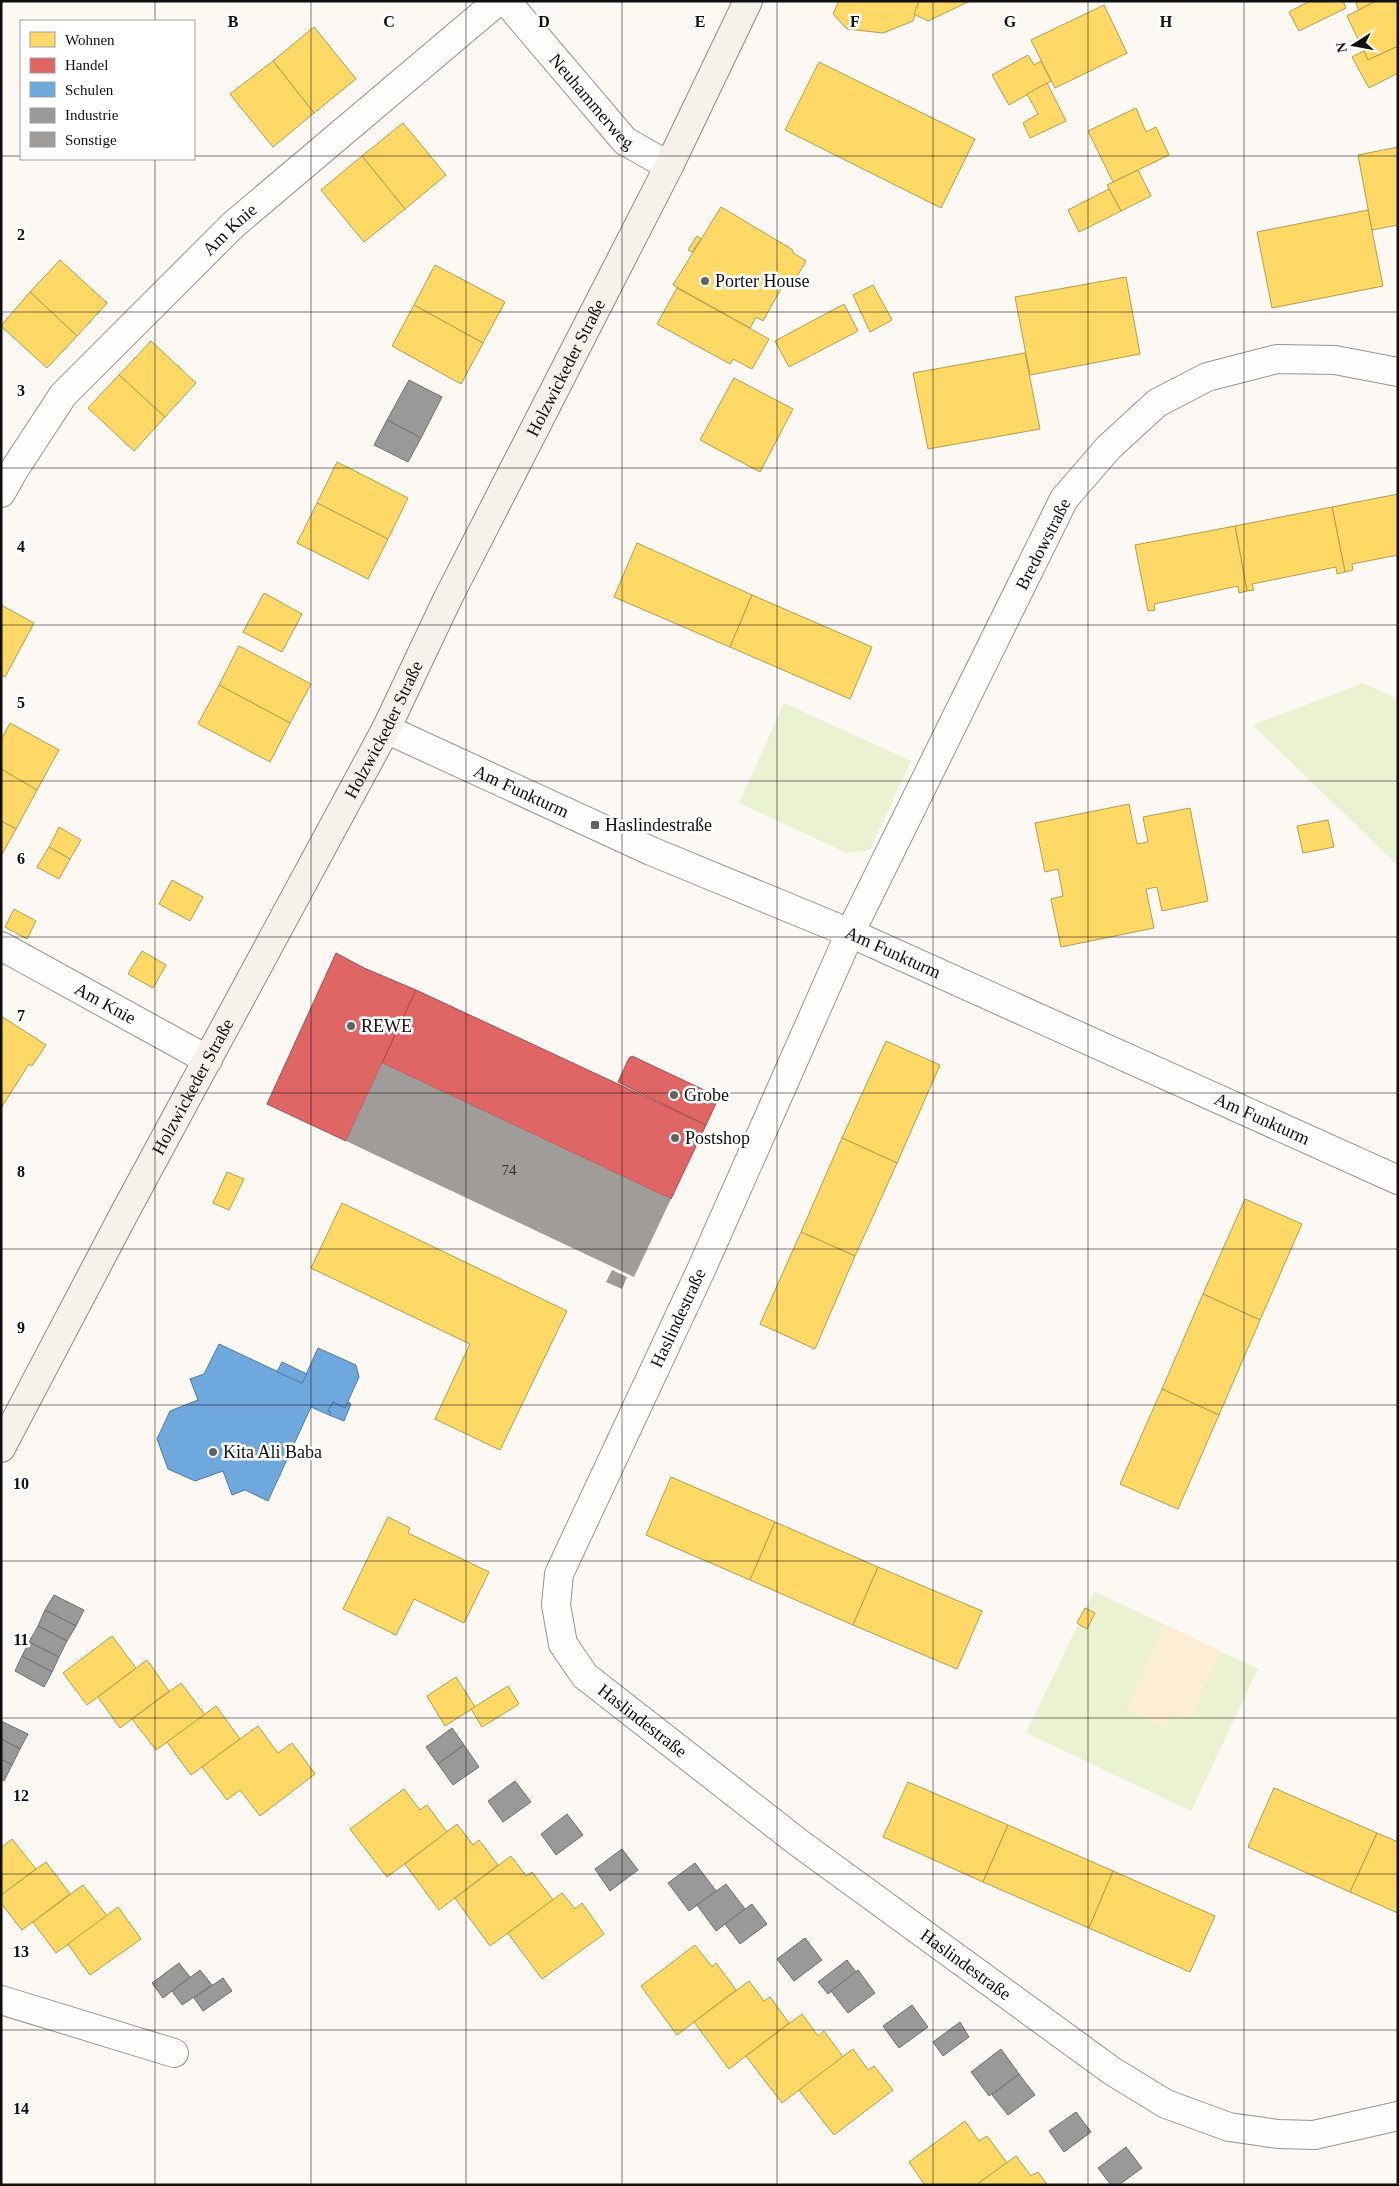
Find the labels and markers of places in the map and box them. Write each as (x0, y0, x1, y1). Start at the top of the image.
place label: Porter House (715, 271, 809, 291)
marker: Porter House (699, 275, 711, 287)
place label: Haslindestraße (605, 815, 712, 835)
marker: Haslindestraße (589, 819, 601, 831)
place label: REWE (361, 1016, 412, 1036)
marker: REWE (345, 1020, 357, 1032)
place label: Grobe (684, 1085, 729, 1105)
marker: Grobe (668, 1089, 680, 1101)
place label: Postshop (685, 1128, 750, 1148)
marker: Postshop (669, 1132, 681, 1144)
place label: Kita Ali Baba (223, 1442, 322, 1462)
marker: Kita Ali Baba (207, 1446, 219, 1458)

